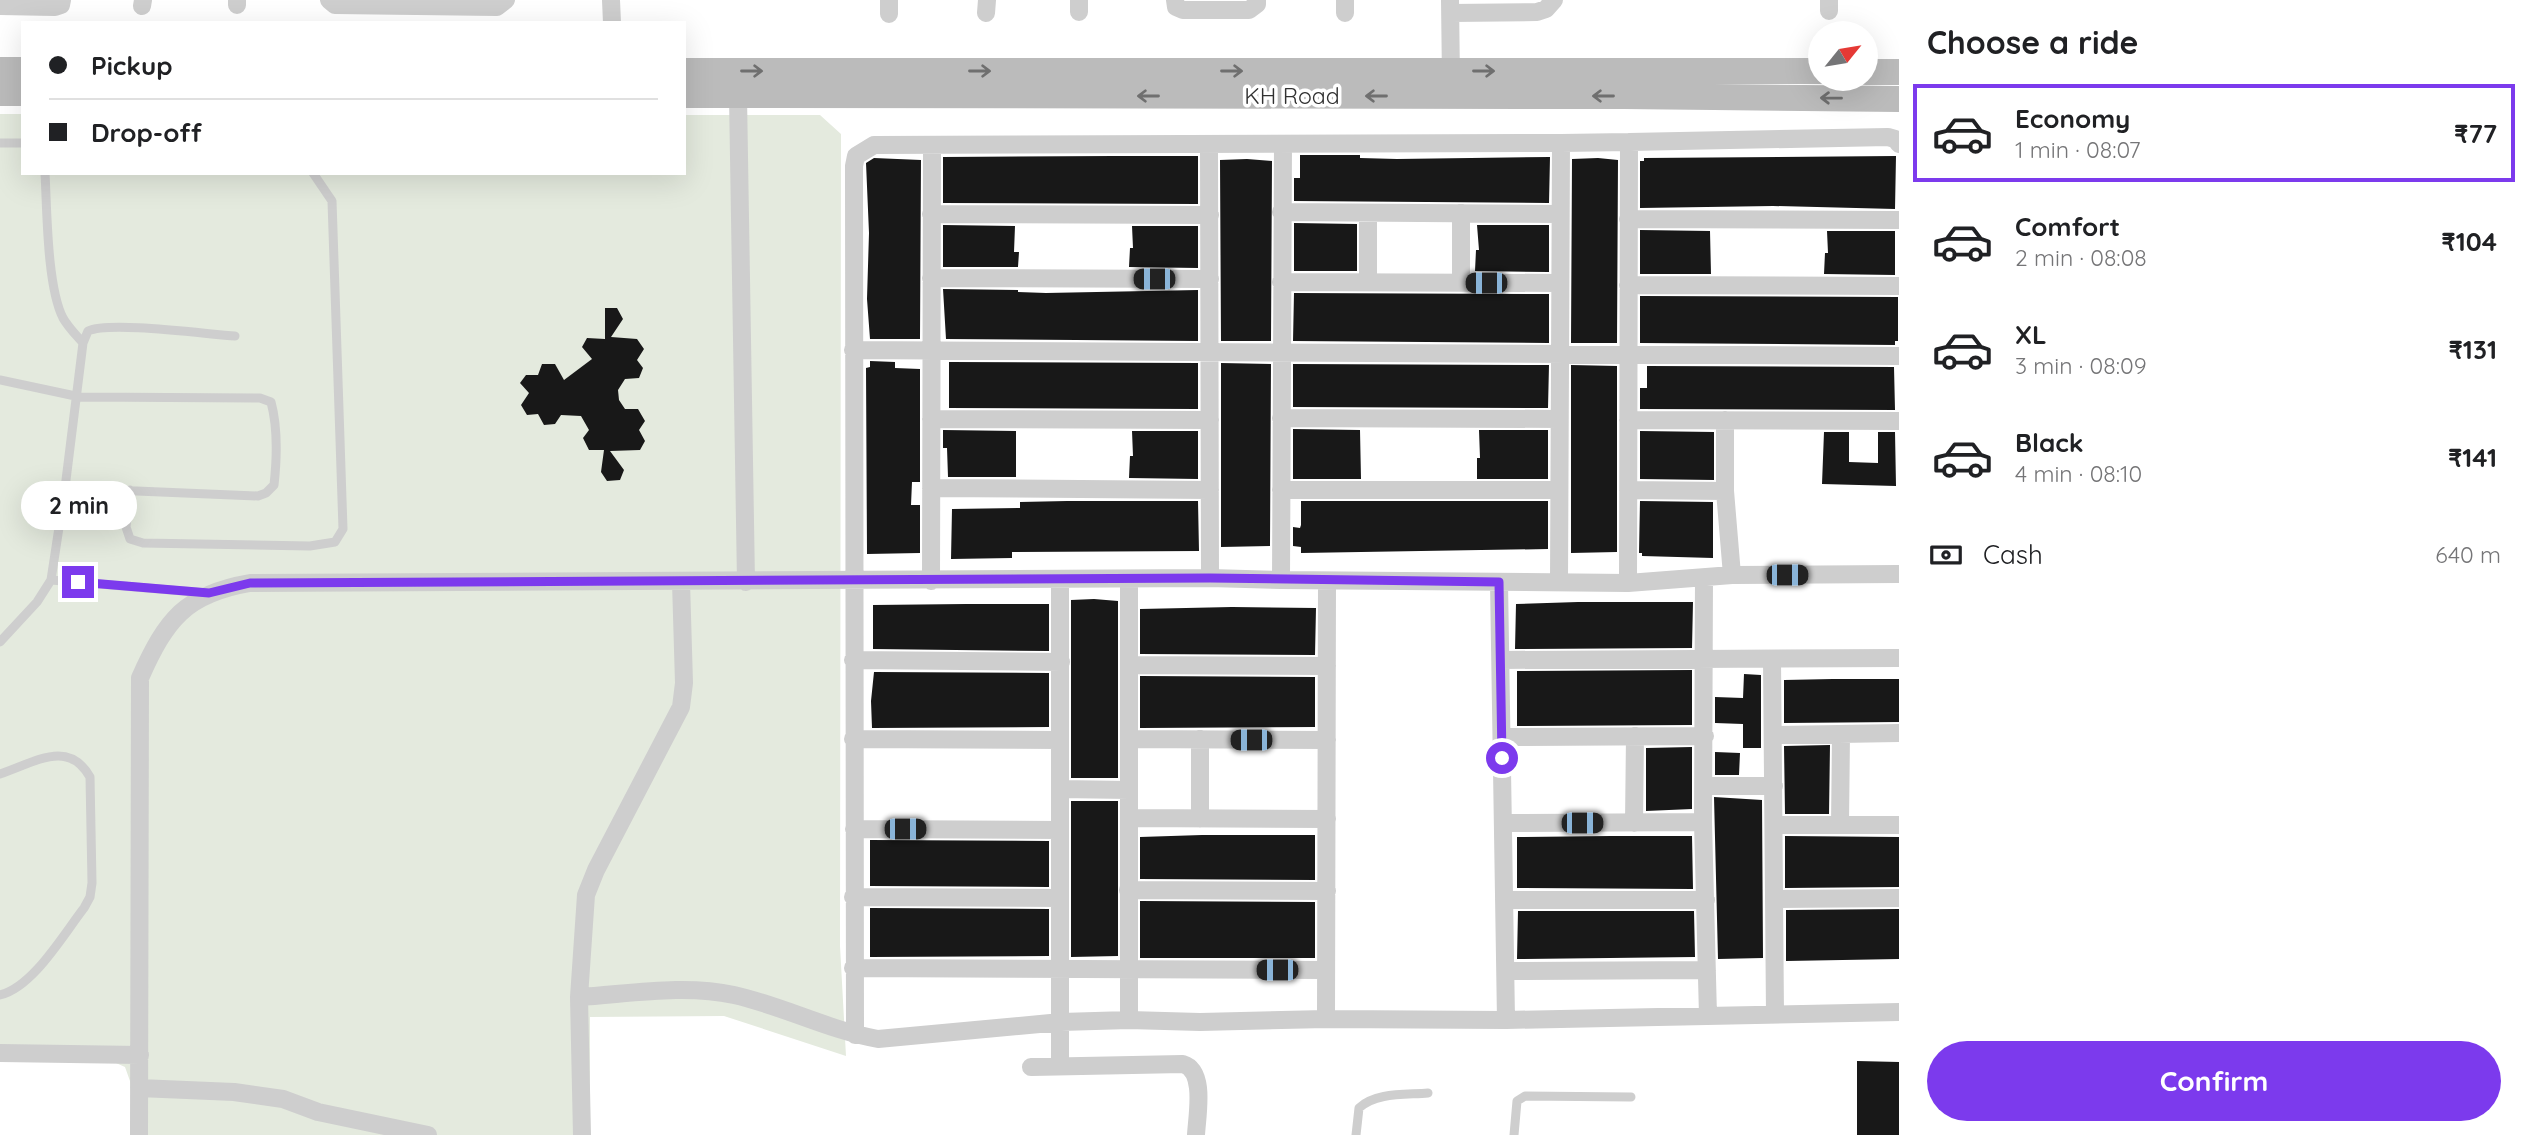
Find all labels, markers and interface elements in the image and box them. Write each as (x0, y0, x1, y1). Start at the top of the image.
north arrow (1808, 21, 1878, 91)
map controls (1808, 21, 1878, 91)
text: Choose a ride (1927, 22, 2139, 62)
text: Pickup (91, 49, 173, 82)
one-way arrow (741, 64, 764, 78)
one-way arrow (968, 64, 991, 78)
one-way arrow (1220, 64, 1243, 78)
one-way arrow (1472, 64, 1495, 78)
street label: KH Road (1244, 81, 1340, 110)
one-way arrow (1137, 89, 1160, 103)
one-way arrow (1365, 89, 1388, 103)
one-way arrow (1592, 89, 1615, 103)
one-way arrow (1820, 92, 1843, 105)
icon: car (1931, 102, 1994, 165)
text: Economy (2015, 102, 2130, 135)
text: Drop-off (91, 116, 202, 149)
text: ₹77 (2454, 117, 2497, 150)
text: 1 min · 08:07 (2015, 135, 2141, 164)
icon: car (1931, 210, 1994, 273)
text: Comfort (2015, 210, 2120, 243)
text: ₹104 (2441, 225, 2497, 258)
text: 2 min · 08:08 (2015, 243, 2147, 272)
car (1134, 269, 1176, 290)
car (1466, 273, 1508, 294)
icon: car (1931, 318, 1994, 381)
text: XL (2015, 318, 2047, 351)
text: ₹131 (2448, 333, 2497, 366)
text: 3 min · 08:09 (2015, 351, 2147, 380)
icon: car (1931, 426, 1994, 489)
text: Black (2015, 426, 2084, 459)
text: ₹141 (2448, 441, 2497, 474)
text: 4 min · 08:10 (2015, 459, 2142, 488)
callout: 2 min (20, 480, 136, 530)
text: 2 min (49, 491, 109, 520)
icon: cash (1927, 536, 1965, 574)
text: Cash (1983, 538, 2043, 571)
text: 640 m (2435, 540, 2501, 569)
car (1767, 565, 1809, 586)
route end (62, 566, 94, 598)
car (1231, 730, 1273, 751)
route start (1486, 742, 1518, 774)
car (1562, 813, 1604, 834)
car (885, 819, 927, 840)
car (1257, 960, 1299, 981)
button: Confirm (1927, 1041, 2501, 1121)

